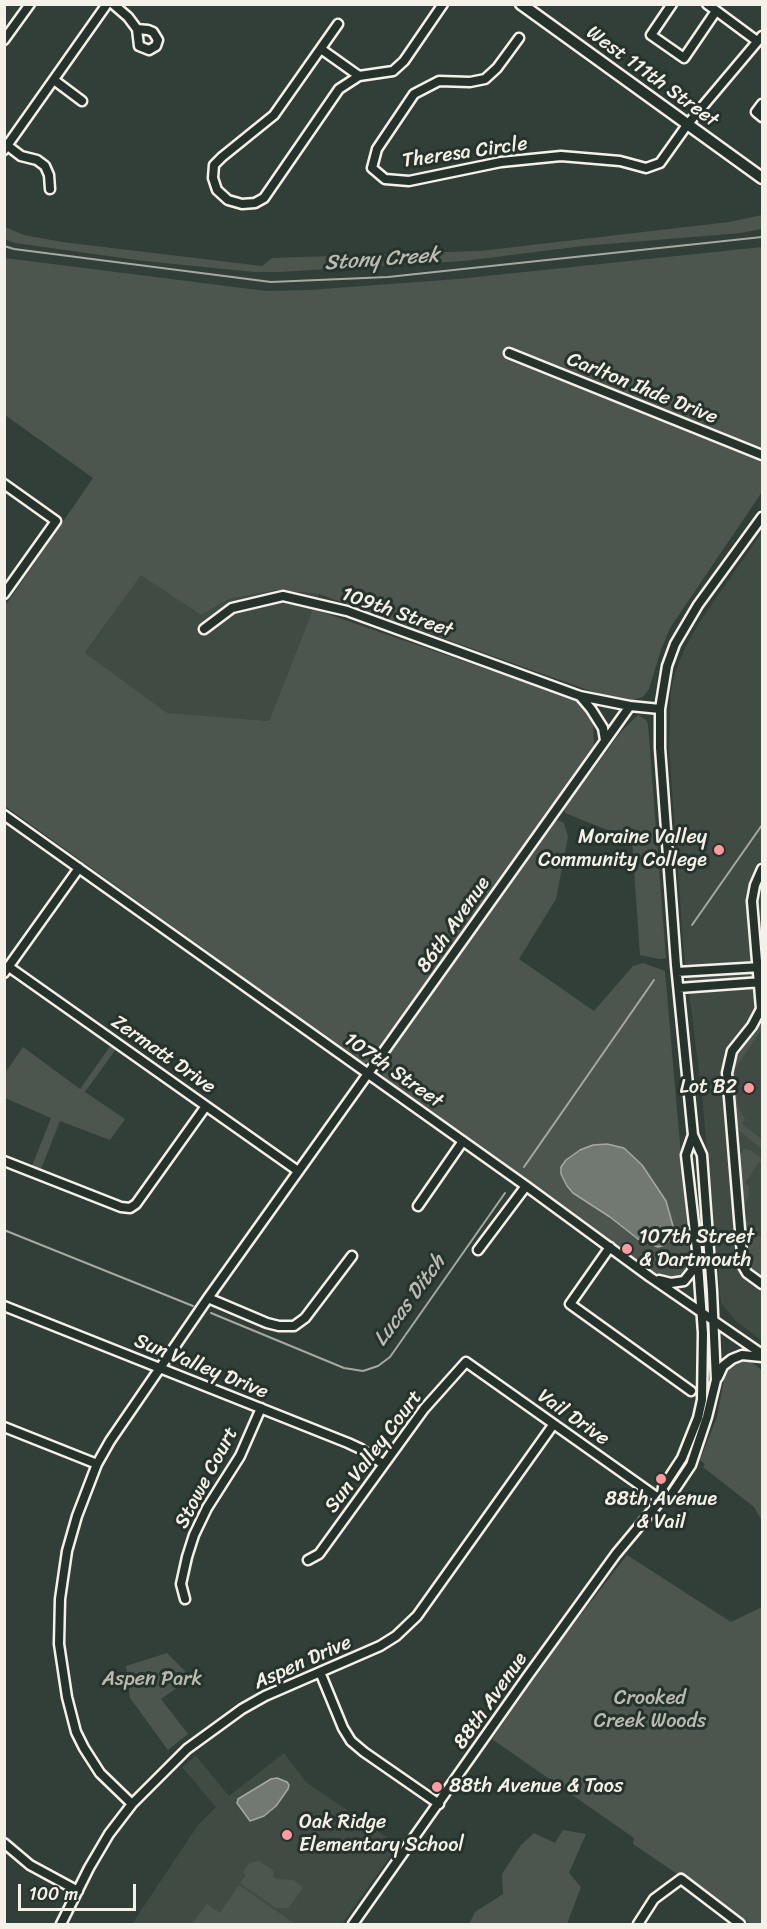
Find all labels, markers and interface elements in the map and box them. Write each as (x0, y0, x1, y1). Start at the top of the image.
street label: West 111th Street (581, 21, 723, 133)
street label: Theresa Circle (401, 132, 529, 174)
water label: Stony Creek (324, 243, 440, 277)
street label: Carlton Ihde Drive (563, 348, 721, 430)
street label: 109th Street (338, 583, 456, 643)
place label: Moraine Valley Community College (538, 826, 707, 873)
marker: Moraine Valley Community College (712, 843, 726, 857)
street label: 86th Avenue (412, 872, 496, 978)
street label: Zermatt Drive (106, 1010, 220, 1100)
street label: 107th Street (339, 1028, 447, 1114)
place label: Lot B2 (680, 1076, 737, 1100)
marker: Lot B2 (742, 1081, 756, 1095)
place label: 107th Street & Dartmouth (639, 1226, 754, 1273)
marker: 107th Street & Dartmouth (620, 1242, 634, 1256)
water label: Lucas Ditch (369, 1251, 451, 1351)
street label: Sun Valley Drive (131, 1329, 271, 1405)
street label: Vail Drive (532, 1385, 614, 1451)
street label: Sun Valley Court (320, 1386, 428, 1518)
street label: Stowe Court (170, 1423, 244, 1533)
marker: 88th Avenue & Vail (654, 1472, 668, 1486)
place label: 88th Avenue & Vail (605, 1488, 717, 1535)
street label: Aspen Drive (250, 1631, 356, 1695)
street label: 88th Avenue (449, 1648, 533, 1754)
park label: Aspen Park (102, 1668, 202, 1692)
park label: Crooked Creek Woods (594, 1687, 706, 1734)
place label: 88th Avenue & Taos (449, 1775, 623, 1799)
marker: 88th Avenue & Taos (430, 1780, 444, 1794)
place label: Oak Ridge Elementary School (299, 1811, 464, 1858)
marker: Oak Ridge Elementary School (280, 1828, 294, 1842)
scale bar (21, 1872, 140, 1910)
text: 100 m (29, 1878, 78, 1910)

